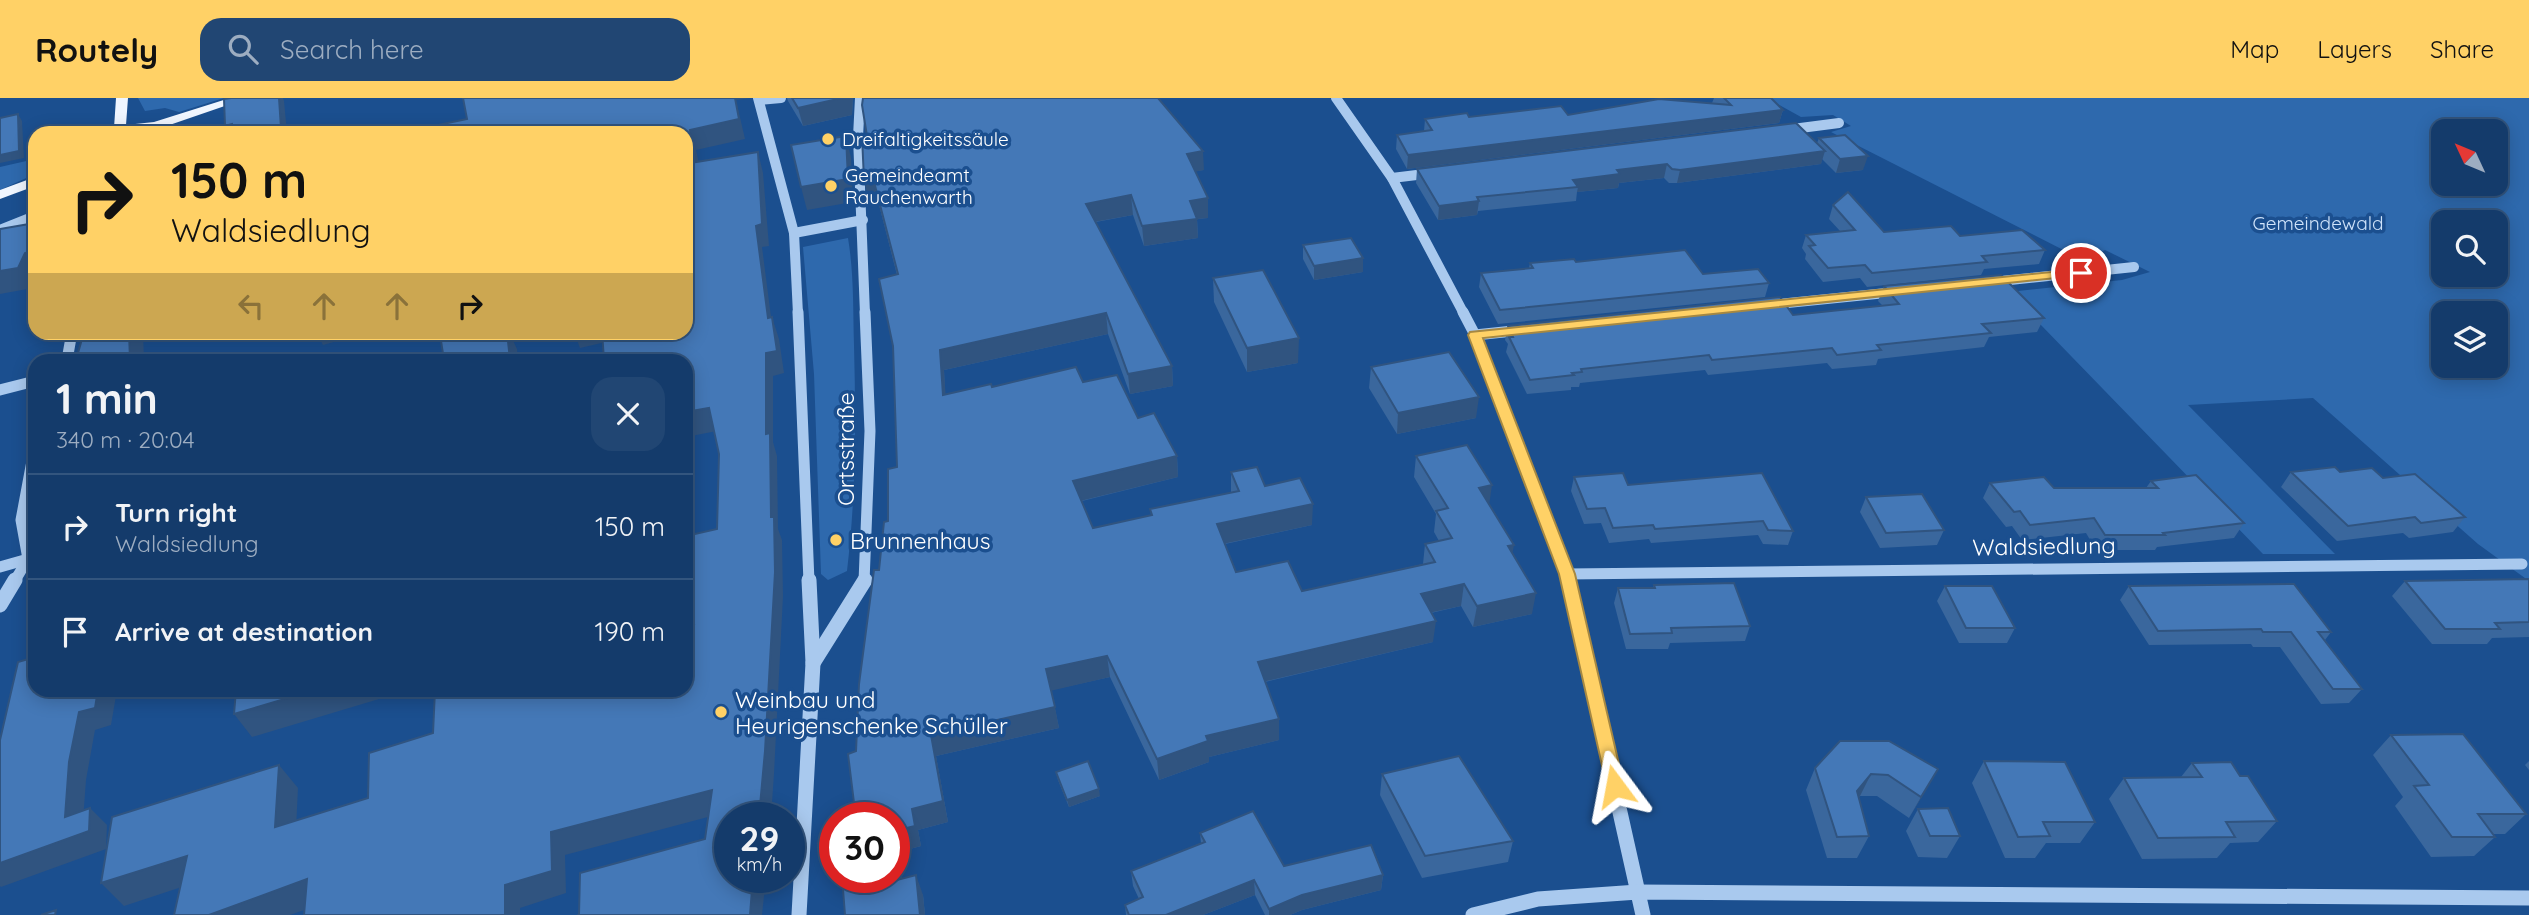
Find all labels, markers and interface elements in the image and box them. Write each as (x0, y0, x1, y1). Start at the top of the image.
search box (200, 18, 690, 81)
text: Routely (35, 29, 158, 70)
icon: search (224, 30, 262, 68)
text: Search here (280, 33, 424, 66)
text: Map (2230, 34, 2279, 64)
text: Layers (2317, 34, 2392, 64)
text: Share (2430, 34, 2494, 64)
north arrow (2431, 119, 2508, 196)
map controls (2431, 119, 2508, 378)
place label: Dreifaltigkeitssäule (842, 127, 1009, 151)
marker: Dreifaltigkeitssäule (820, 131, 836, 147)
text: 150 m (171, 149, 307, 210)
icon: right (56, 154, 147, 245)
place label: Gemeindeamt Rauchenwarth (845, 163, 973, 209)
marker: Gemeindeamt Rauchenwarth (823, 178, 839, 194)
text: Waldsiedlung (171, 210, 371, 250)
button: search (2431, 210, 2508, 287)
park label: Gemeindewald (2253, 211, 2383, 235)
pin (2051, 243, 2111, 303)
icon: arrive (2062, 254, 2100, 292)
icon: left (232, 287, 270, 325)
icon: ahead (305, 287, 343, 325)
icon: ahead (378, 287, 416, 325)
icon: right (451, 287, 489, 325)
button: layers (2431, 301, 2508, 378)
text: 1 min (56, 372, 158, 425)
button: close (591, 377, 665, 451)
street label: Ortsstraße (831, 392, 860, 506)
text: 340 m · 20:04 (56, 425, 195, 454)
text: Turn right (115, 496, 237, 529)
icon: right (56, 508, 94, 546)
text: 150 m (595, 510, 665, 543)
place label: Brunnenhaus (850, 526, 990, 555)
text: Waldsiedlung (115, 529, 259, 558)
street label: Waldsiedlung (1972, 530, 2116, 562)
marker: Brunnenhaus (828, 532, 844, 548)
icon: arrive (56, 613, 94, 651)
text: Arrive at destination (115, 615, 373, 648)
text: 190 m (595, 615, 665, 648)
place label: Weinbau und Heurigenschenke Schüller (735, 685, 1008, 740)
marker: Weinbau und Heurigenschenke Schüller (713, 704, 729, 720)
position arrow (1578, 749, 1652, 823)
speed limit sign: 30 (819, 802, 910, 893)
text: 29 (740, 816, 779, 860)
text: km/h (737, 853, 782, 876)

